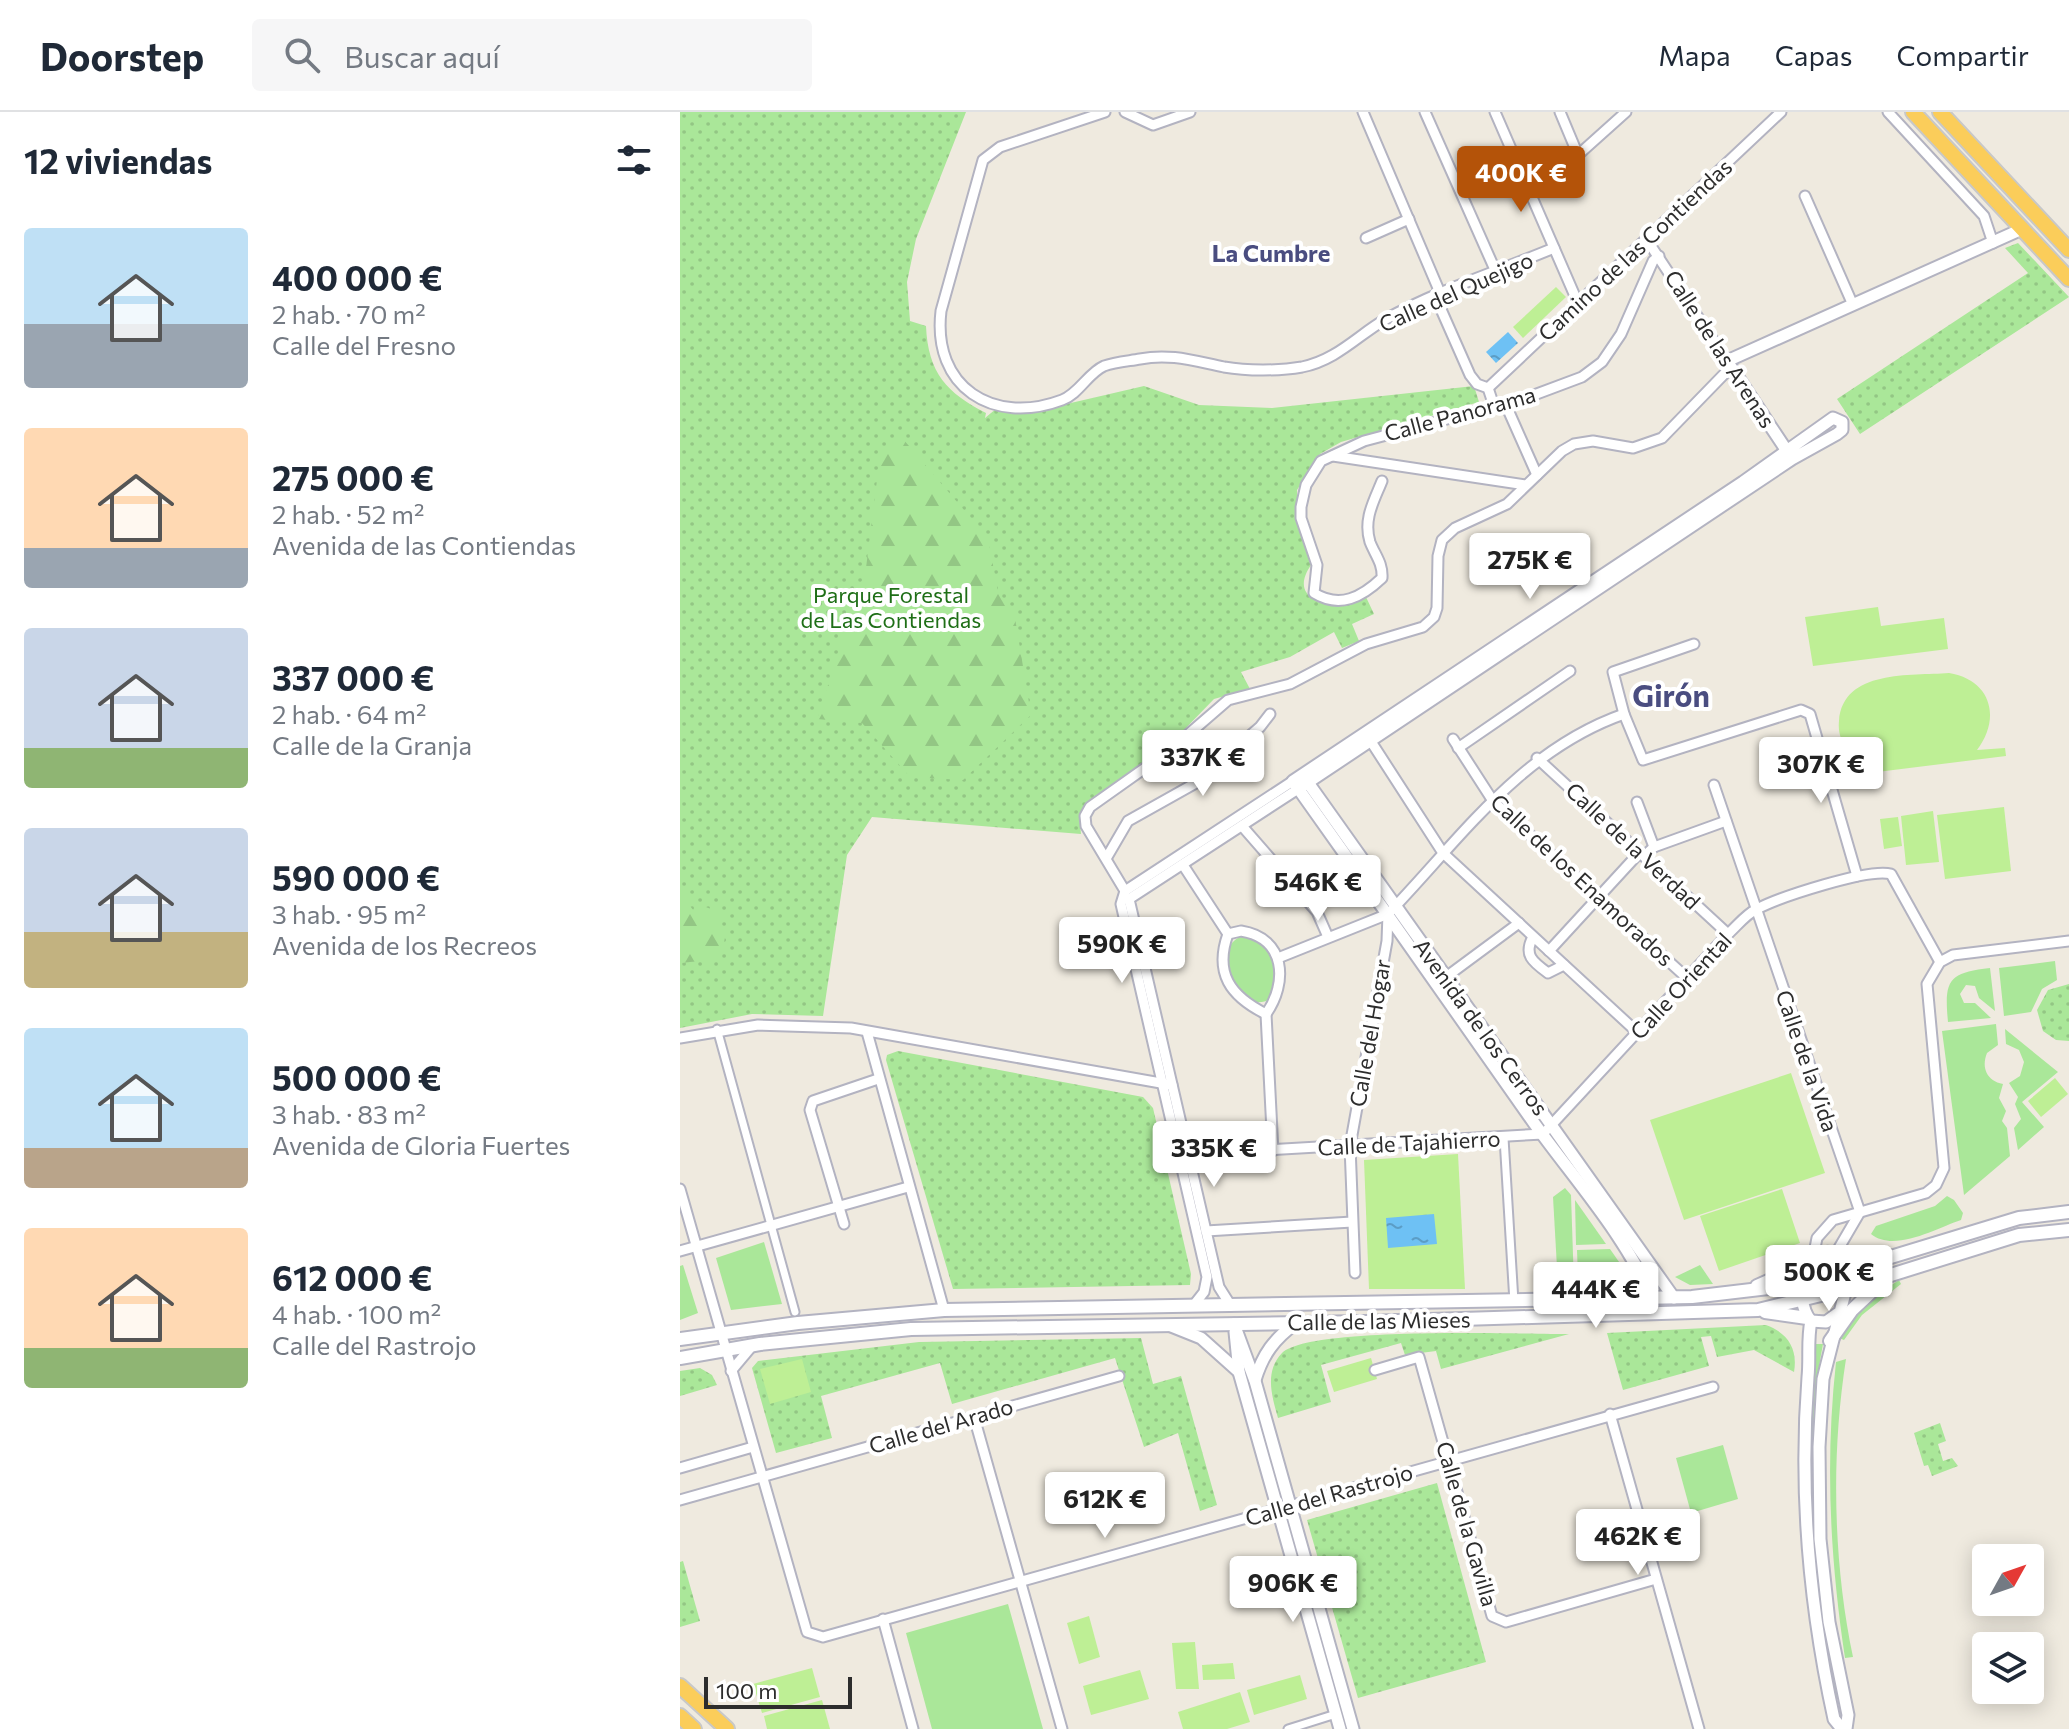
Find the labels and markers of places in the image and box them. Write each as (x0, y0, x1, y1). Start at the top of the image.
pin: 400K € (1456, 146, 1586, 214)
pin: 275K € (1465, 533, 1595, 601)
pin: 337K € (1138, 730, 1268, 798)
pin: 307K € (1756, 737, 1886, 805)
pin: 546K € (1253, 855, 1383, 923)
pin: 590K € (1057, 917, 1187, 985)
pin: 335K € (1149, 1121, 1279, 1189)
pin: 500K € (1764, 1245, 1894, 1313)
pin: 444K € (1531, 1262, 1661, 1330)
pin: 612K € (1040, 1472, 1170, 1540)
pin: 462K € (1573, 1509, 1703, 1577)
pin: 906K € (1228, 1556, 1358, 1624)

